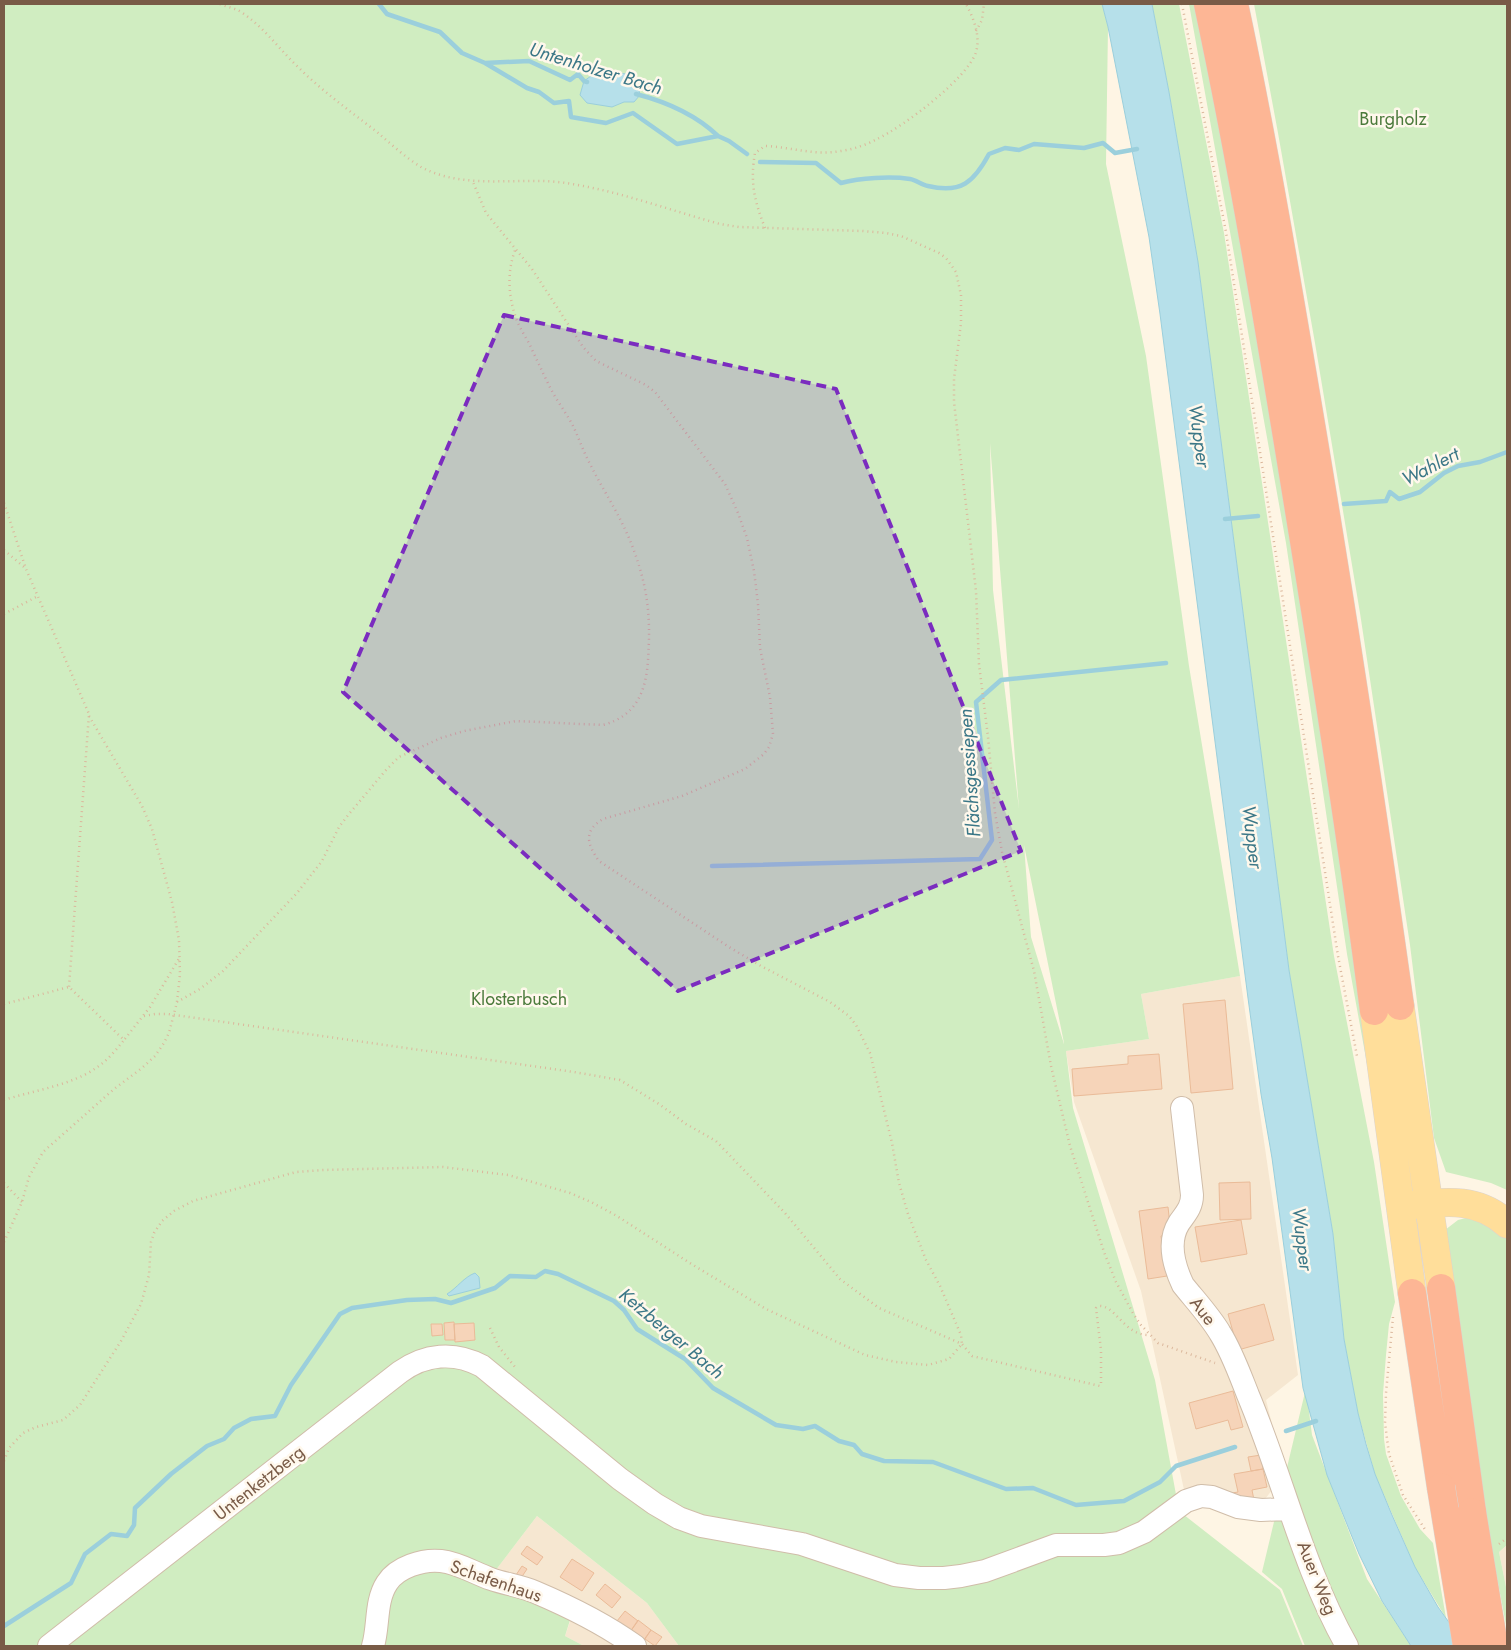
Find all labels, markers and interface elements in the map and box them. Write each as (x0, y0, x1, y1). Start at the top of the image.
water label: Untenholzer Bach (526, 35, 666, 102)
park label: Burgholz (1359, 106, 1427, 132)
water label: Wupper (1182, 403, 1218, 471)
water label: Wahlert (1397, 440, 1465, 492)
water label: Flächsgessiepen (952, 708, 987, 838)
water label: Wupper (1235, 804, 1270, 872)
park label: Klosterbusch (471, 986, 567, 1012)
water label: Wupper (1285, 1206, 1320, 1274)
water label: Ketzberger Bach (613, 1281, 730, 1385)
street label: Aue (1183, 1291, 1223, 1331)
street label: Untenketzberg (208, 1439, 310, 1527)
street label: Auer Weg (1290, 1537, 1344, 1619)
street label: Schafenhaus (447, 1553, 545, 1609)

